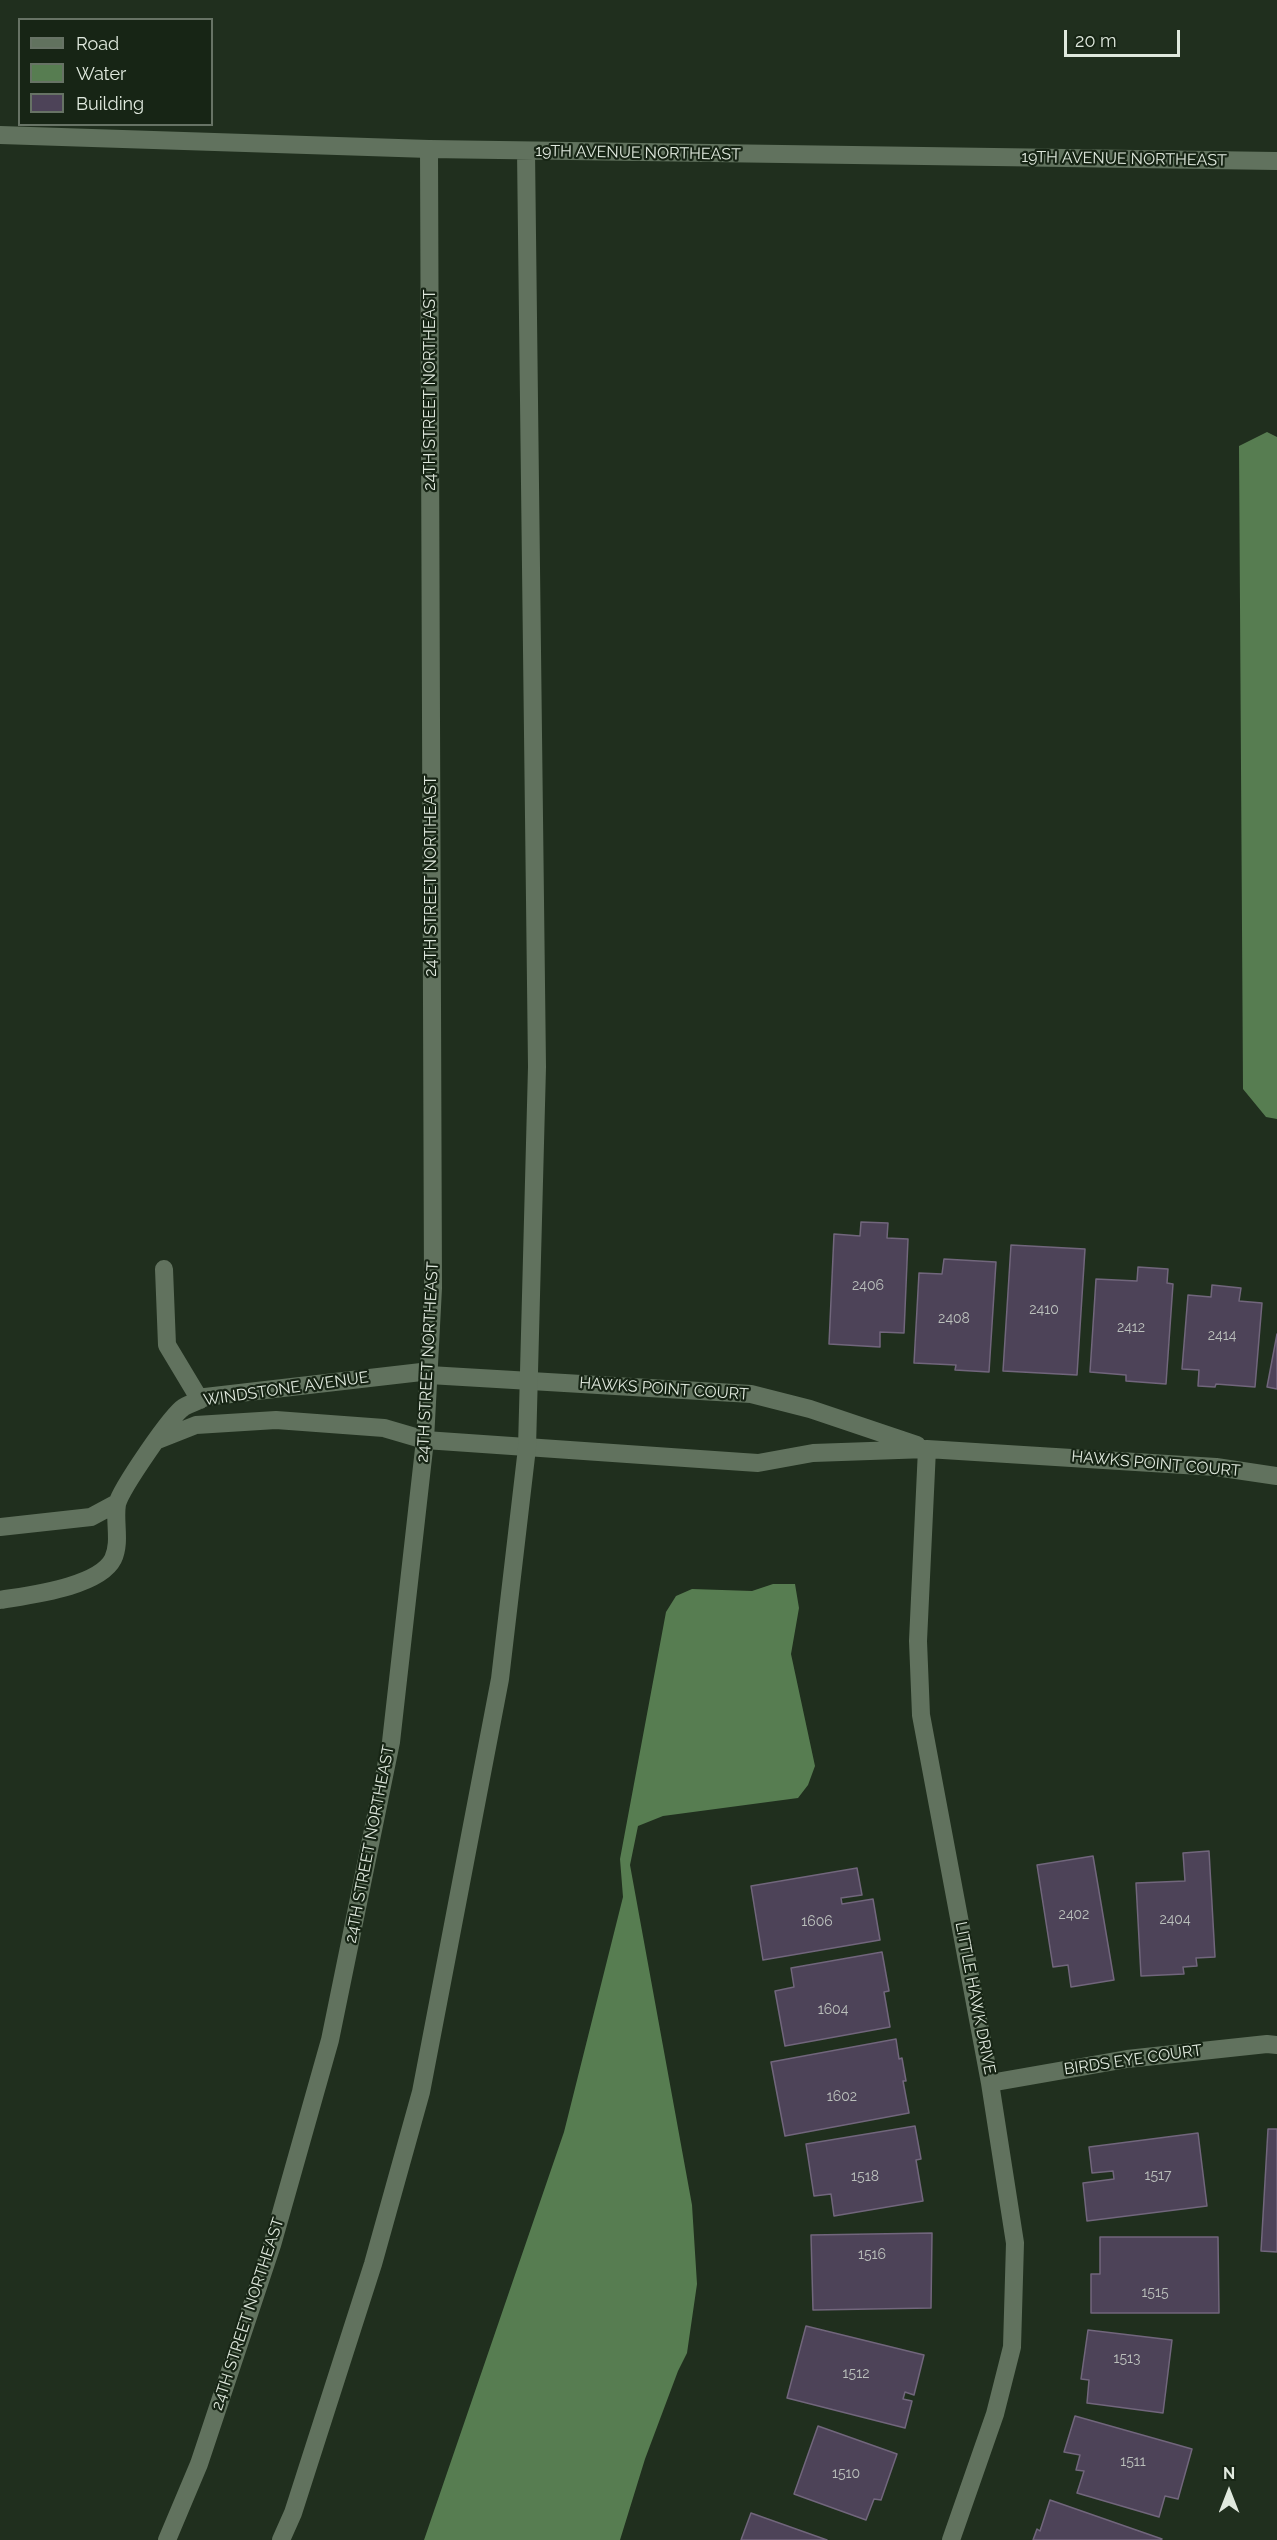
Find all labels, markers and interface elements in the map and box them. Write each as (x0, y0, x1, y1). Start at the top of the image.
legend (18, 18, 213, 126)
scale bar (1067, 18, 1182, 56)
text: 20 m (1075, 30, 1117, 51)
text: Road (76, 33, 119, 54)
text: Water (76, 63, 126, 84)
text: Building (76, 93, 144, 114)
street label: 19TH AVENUE NORTHEAST (535, 142, 741, 164)
street label: 19TH AVENUE NORTHEAST (1021, 148, 1227, 170)
street label: 24TH STREET NORTHEAST (420, 289, 440, 491)
street label: 24TH STREET NORTHEAST (421, 775, 441, 977)
street label: 24TH STREET NORTHEAST (413, 1261, 443, 1463)
house number: 2406 (852, 1278, 884, 1294)
house number: 2410 (1029, 1302, 1059, 1318)
house number: 2408 (938, 1311, 970, 1327)
house number: 2412 (1117, 1320, 1145, 1336)
house number: 2414 (1208, 1328, 1236, 1344)
street label: WINDSTONE AVENUE (202, 1368, 370, 1410)
street label: HAWKS POINT COURT (579, 1374, 749, 1404)
street label: HAWKS POINT COURT (1071, 1447, 1241, 1481)
street label: 24TH STREET NORTHEAST (341, 1743, 399, 1945)
house number: 2402 (1059, 1907, 1089, 1923)
house number: 2404 (1159, 1912, 1191, 1928)
house number: 1606 (801, 1914, 833, 1930)
street label: LITTLE HAWK DRIVE (951, 1920, 999, 2076)
house number: 1604 (818, 2002, 848, 2018)
street label: BIRDS EYE COURT (1063, 2041, 1203, 2079)
house number: 1602 (827, 2089, 857, 2105)
house number: 1517 (1144, 2168, 1172, 2184)
house number: 1518 (851, 2169, 879, 2185)
street label: 24TH STREET NORTHEAST (208, 2215, 288, 2413)
house number: 1516 (858, 2247, 886, 2263)
house number: 1515 (1141, 2285, 1169, 2301)
house number: 1513 (1113, 2351, 1141, 2367)
house number: 1512 (843, 2366, 869, 2382)
house number: 1511 (1120, 2454, 1146, 2470)
north arrow (1199, 2462, 1259, 2522)
text: N (1223, 2464, 1235, 2483)
house number: 1510 (832, 2466, 860, 2482)

